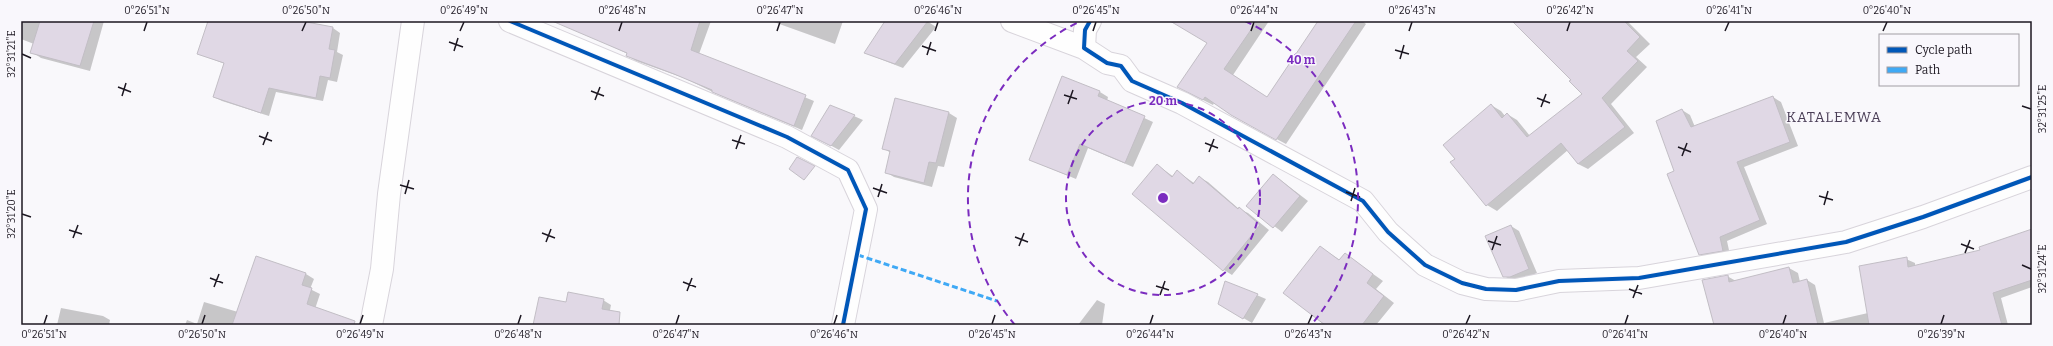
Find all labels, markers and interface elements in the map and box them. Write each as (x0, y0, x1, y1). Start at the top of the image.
text: 0°26'51"N (124, 5, 170, 17)
text: 0°26'50"N (282, 5, 330, 17)
text: 0°26'49"N (440, 5, 488, 17)
text: 0°26'48"N (598, 5, 646, 17)
text: 0°26'47"N (757, 5, 803, 17)
text: 0°26'46"N (914, 5, 962, 17)
text: 0°26'45"N (1072, 5, 1120, 17)
text: 0°26'44"N (1230, 5, 1278, 17)
text: 0°26'43"N (1388, 5, 1436, 17)
text: 0°26'42"N (1546, 5, 1594, 17)
text: 0°26'41"N (1706, 5, 1752, 17)
text: 0°26'40"N (1863, 5, 1911, 17)
text: 32°31'21"E (6, 30, 18, 78)
legend (1879, 34, 2019, 86)
text: Cycle path (1915, 43, 1973, 57)
text: 40 m (1287, 53, 1316, 67)
text: Path (1915, 63, 1941, 77)
text: 32°31'25"E (2037, 85, 2049, 133)
text: 20 m (1149, 94, 1178, 108)
district label: KATALEMWA (1786, 109, 1882, 126)
text: 32°31'20"E (6, 189, 18, 239)
centre of rings (1156, 191, 1170, 205)
text: 32°31'24"E (2037, 244, 2049, 294)
text: 0°26'51"N (21, 329, 67, 341)
text: 0°26'50"N (178, 329, 226, 341)
text: 0°26'49"N (336, 329, 384, 341)
text: 0°26'48"N (494, 329, 542, 341)
text: 0°26'47"N (653, 329, 699, 341)
text: 0°26'46"N (810, 329, 858, 341)
text: 0°26'45"N (968, 329, 1016, 341)
text: 0°26'44"N (1126, 329, 1174, 341)
text: 0°26'43"N (1284, 329, 1332, 341)
text: 0°26'42"N (1442, 329, 1490, 341)
text: 0°26'41"N (1602, 329, 1648, 341)
text: 0°26'40"N (1759, 329, 1807, 341)
text: 0°26'39"N (1917, 329, 1965, 341)

